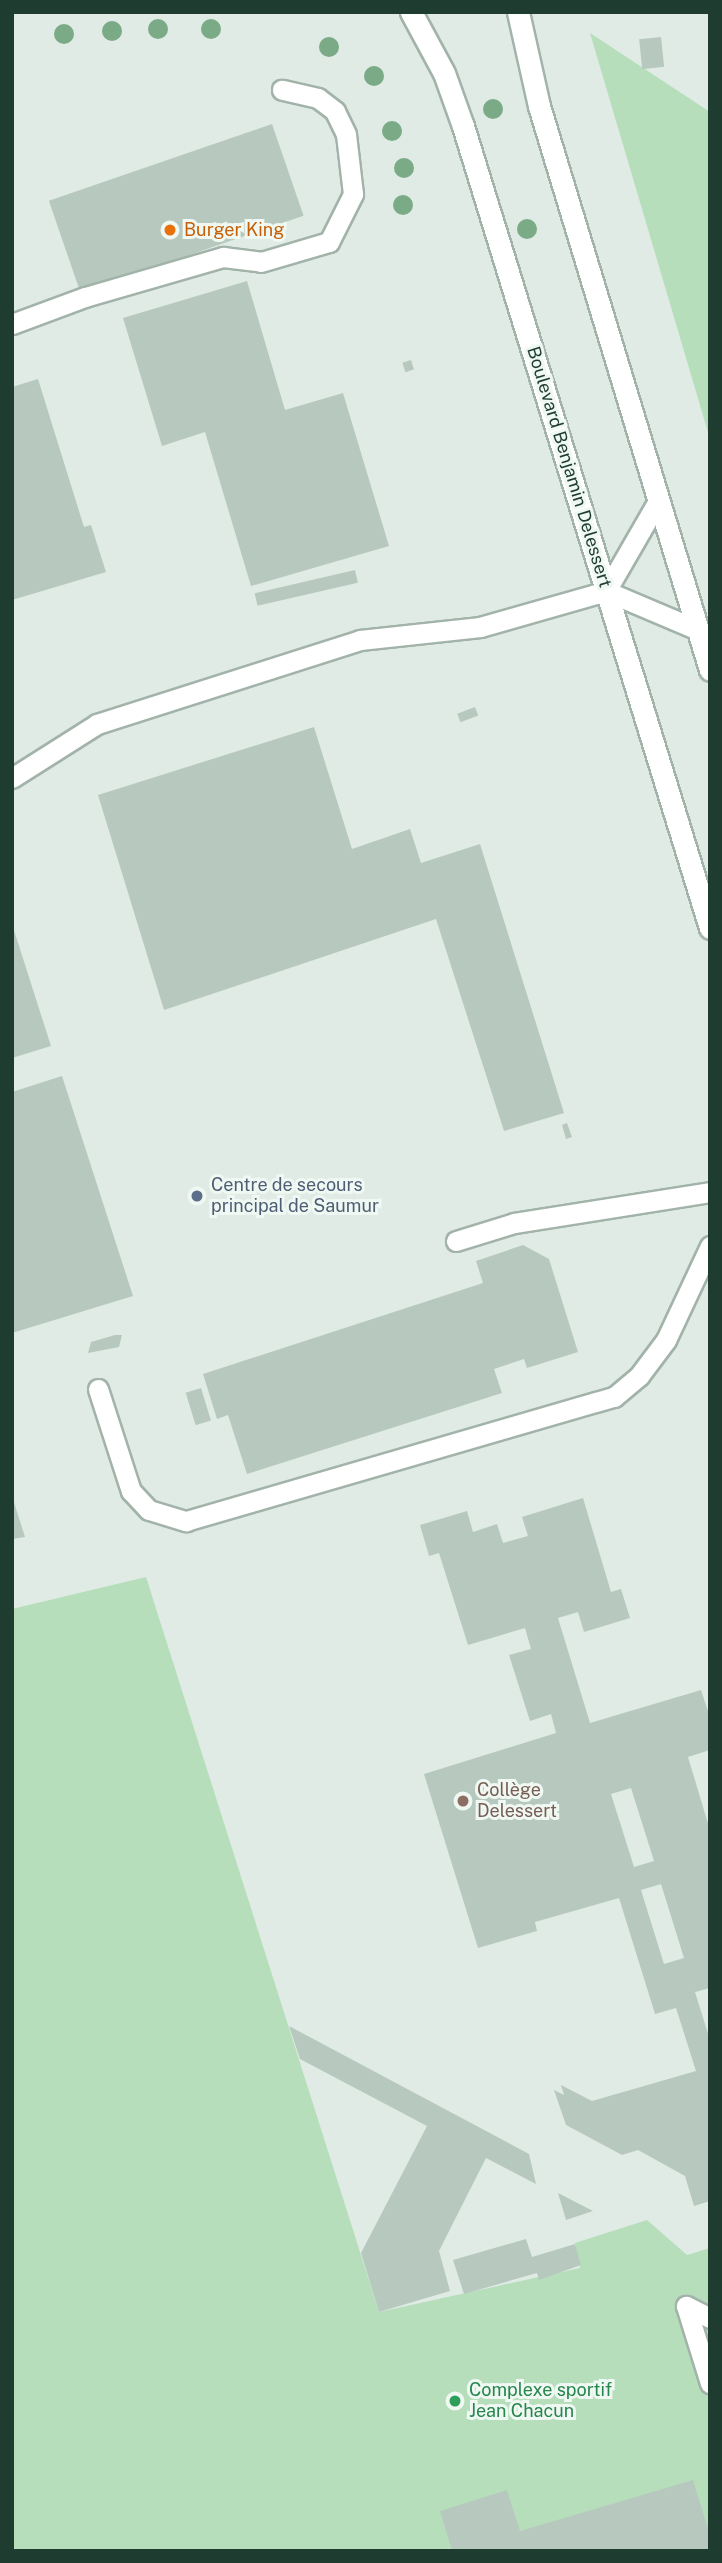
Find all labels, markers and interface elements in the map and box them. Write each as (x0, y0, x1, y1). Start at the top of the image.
place label: Burger King (184, 219, 284, 241)
marker: Burger King (162, 222, 178, 238)
street label: Boulevard Benjamin Delessert (522, 344, 616, 590)
place label: Centre de secours principal de Saumur (211, 1175, 379, 1218)
marker: Centre de secours principal de Saumur (189, 1188, 205, 1204)
place label: Collège Delessert (477, 1780, 557, 1823)
marker: Collège Delessert (455, 1793, 471, 1809)
place label: Complexe sportif Jean Chacun (469, 2380, 612, 2422)
marker: Complexe sportif Jean Chacun (447, 2393, 463, 2409)

